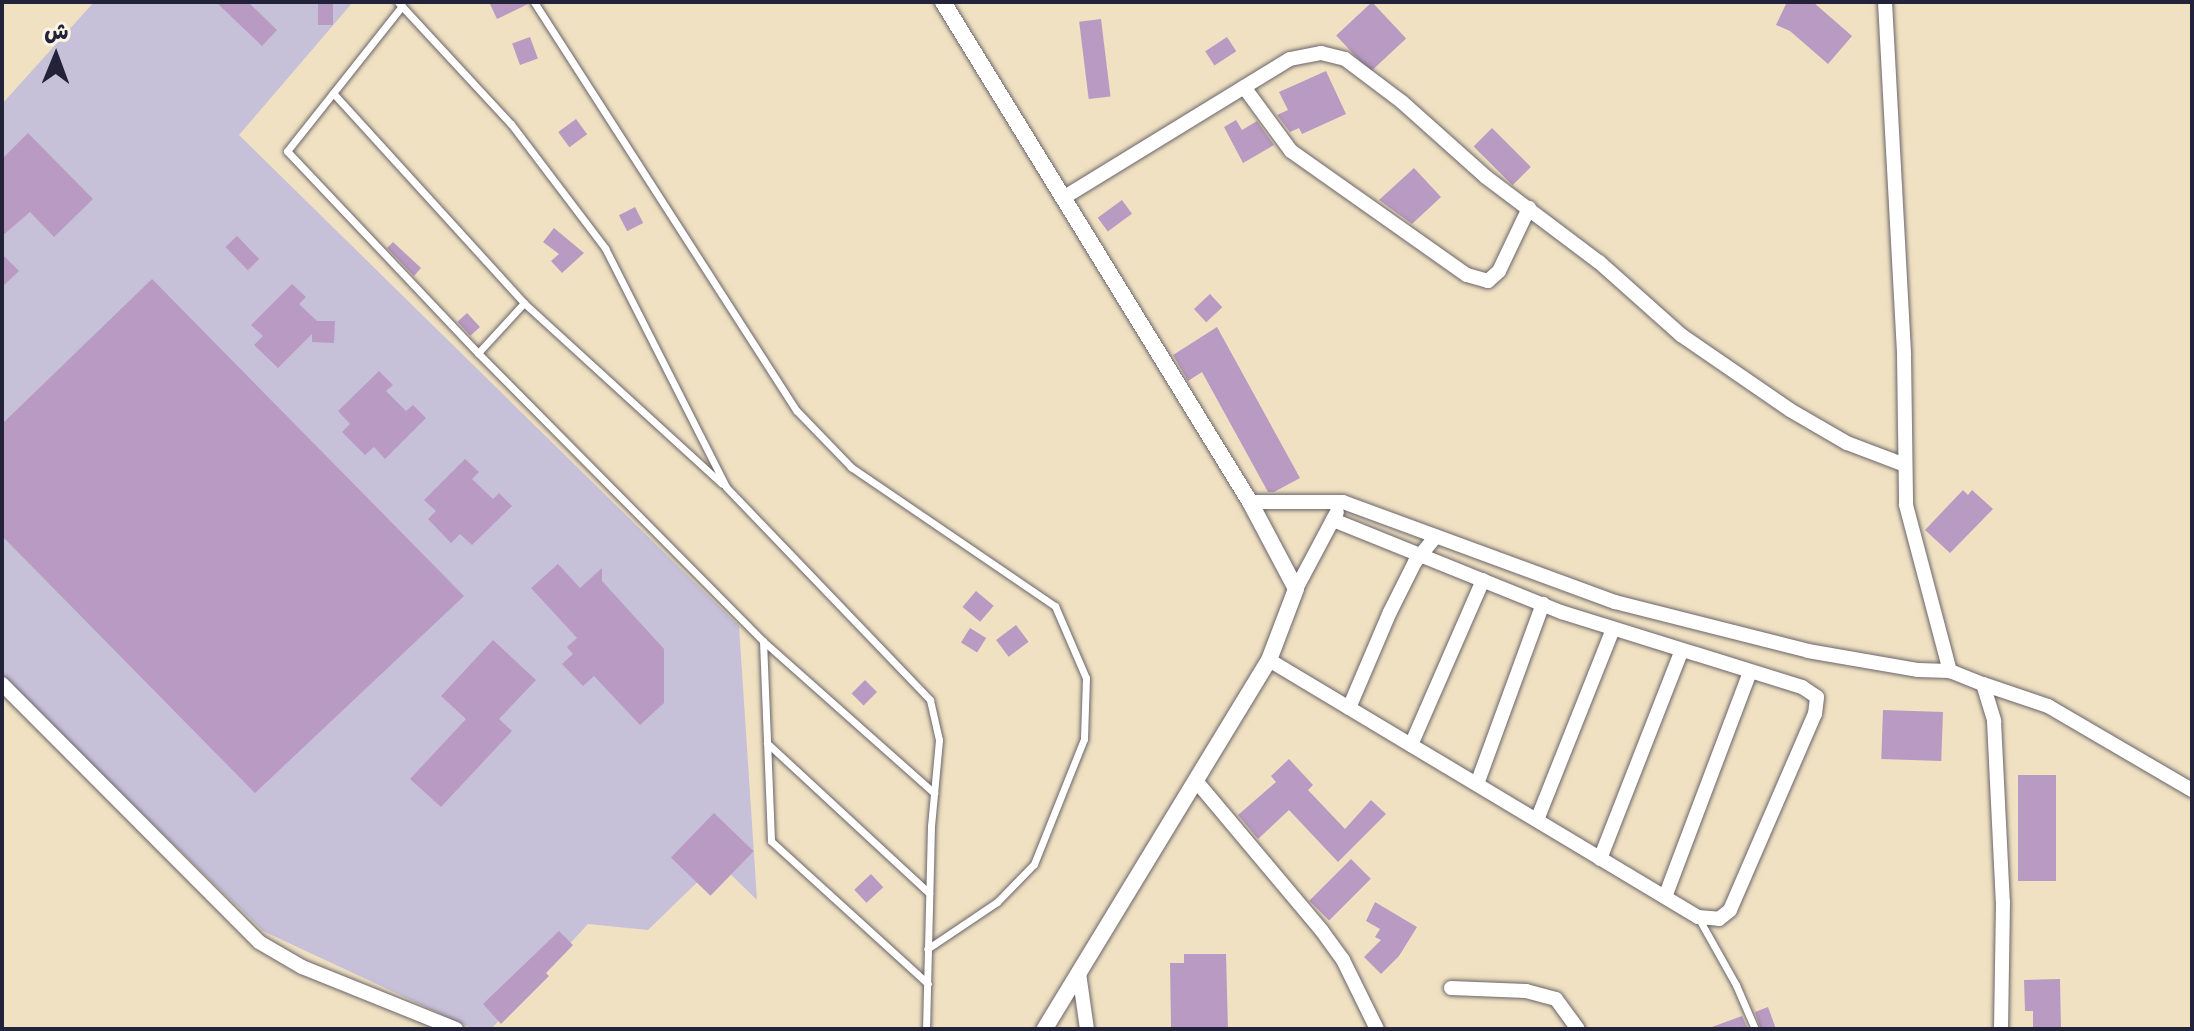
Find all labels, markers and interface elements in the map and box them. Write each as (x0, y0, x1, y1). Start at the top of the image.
text: ش (44, 12, 69, 51)
north arrow (16, 16, 96, 96)

